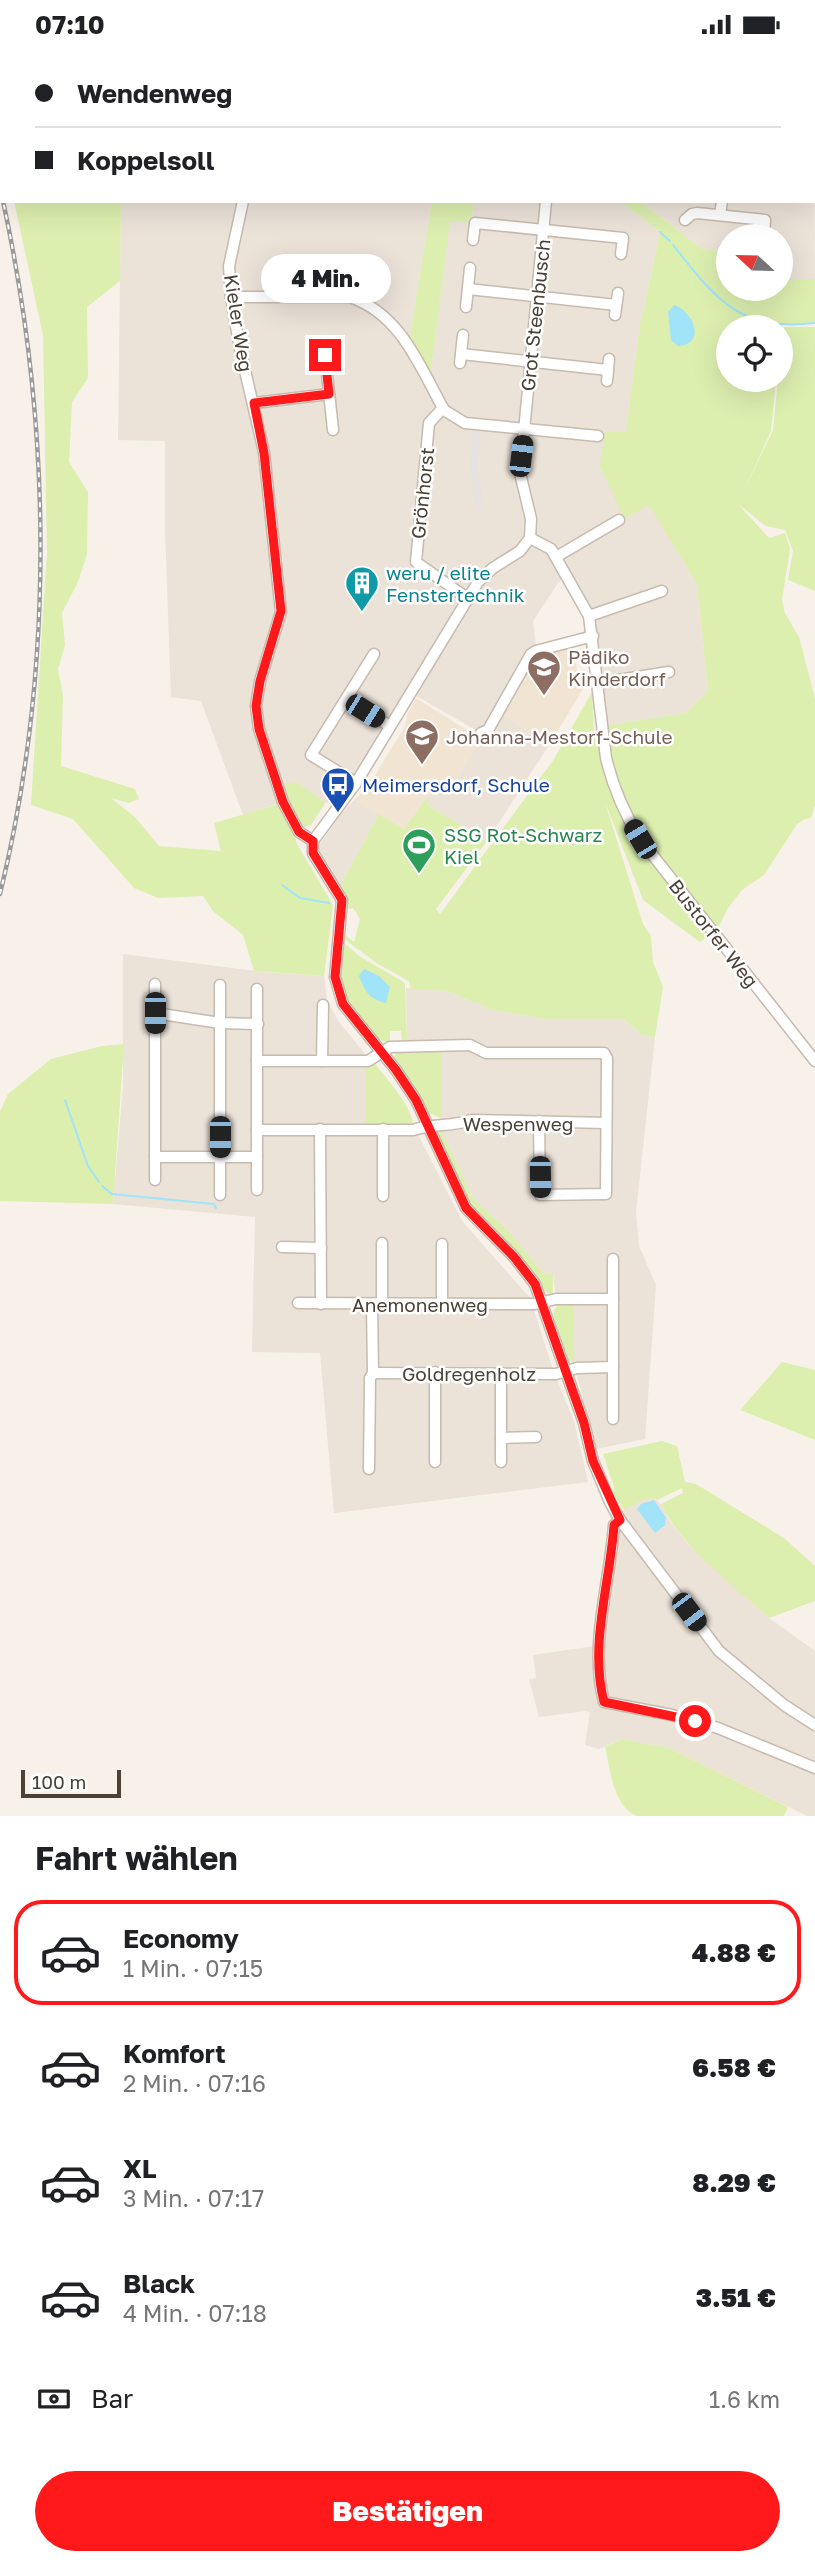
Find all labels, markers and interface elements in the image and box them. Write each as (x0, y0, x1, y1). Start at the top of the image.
text: 07:10 (35, 9, 105, 40)
text: Wendenweg (77, 78, 232, 109)
text: Koppelsoll (77, 145, 215, 176)
north arrow (716, 224, 793, 301)
map controls (716, 224, 793, 392)
street label: Grot Steenbusch (516, 238, 554, 392)
callout: 4 Min. (260, 253, 390, 303)
text: 4 Min. (291, 264, 361, 292)
street label: Kieler Weg (220, 273, 258, 373)
button: locate (716, 315, 793, 392)
route end (309, 339, 341, 371)
car (509, 434, 534, 478)
street label: Grönhorst (406, 446, 438, 540)
place label: weru / elite Fenstertechnik (386, 561, 525, 606)
building icon: weru / elite Fenstertechnik (343, 564, 381, 613)
place label: Pädiko Kinderdorf (568, 645, 666, 690)
school or university icon: Pädiko Kinderdorf (525, 648, 563, 697)
car (342, 691, 389, 731)
school or university icon: Johanna-Mestorf-Schule (403, 717, 441, 766)
place label: Johanna-Mestorf-Schule (446, 725, 672, 748)
bus stop icon: Meimersdorf, Schule (319, 765, 357, 814)
place label: Meimersdorf, Schule (362, 773, 550, 796)
car (621, 816, 660, 862)
place label: SSG Rot-Schwarz Kiel (444, 823, 602, 868)
sports icon: SSG Rot-Schwarz Kiel (400, 826, 438, 875)
street label: Bustorfer Weg (665, 874, 763, 992)
car (145, 992, 166, 1034)
street label: Wespenweg (463, 1112, 573, 1135)
car (210, 1116, 231, 1158)
car (530, 1156, 551, 1198)
street label: Anemonenweg (352, 1293, 488, 1316)
street label: Goldregenholz (402, 1362, 536, 1385)
car (668, 1589, 711, 1635)
route start (679, 1705, 711, 1737)
scale bar (21, 1767, 121, 1799)
text: 100 m (32, 1770, 86, 1793)
text: Fahrt wählen (35, 1839, 238, 1877)
icon: car (39, 1921, 102, 1984)
text: Economy (123, 1923, 239, 1954)
text: 4.88 € (692, 1937, 776, 1968)
text: 1 Min. · 07:15 (123, 1954, 263, 1982)
icon: car (39, 2036, 102, 2099)
text: Komfort (123, 2038, 226, 2069)
text: 6.58 € (692, 2052, 776, 2083)
text: 2 Min. · 07:16 (123, 2069, 266, 2097)
icon: car (39, 2151, 102, 2214)
text: XL (123, 2153, 157, 2184)
text: 8.29 € (692, 2167, 776, 2198)
text: 3 Min. · 07:17 (123, 2184, 264, 2212)
icon: car (39, 2266, 102, 2329)
text: Black (123, 2268, 195, 2299)
text: 3.51 € (696, 2282, 776, 2313)
text: 4 Min. · 07:18 (123, 2299, 267, 2327)
icon: cash (35, 2380, 73, 2418)
text: Bar (91, 2383, 133, 2414)
text: 1.6 km (709, 2385, 780, 2413)
button: Bestätigen (35, 2471, 780, 2551)

